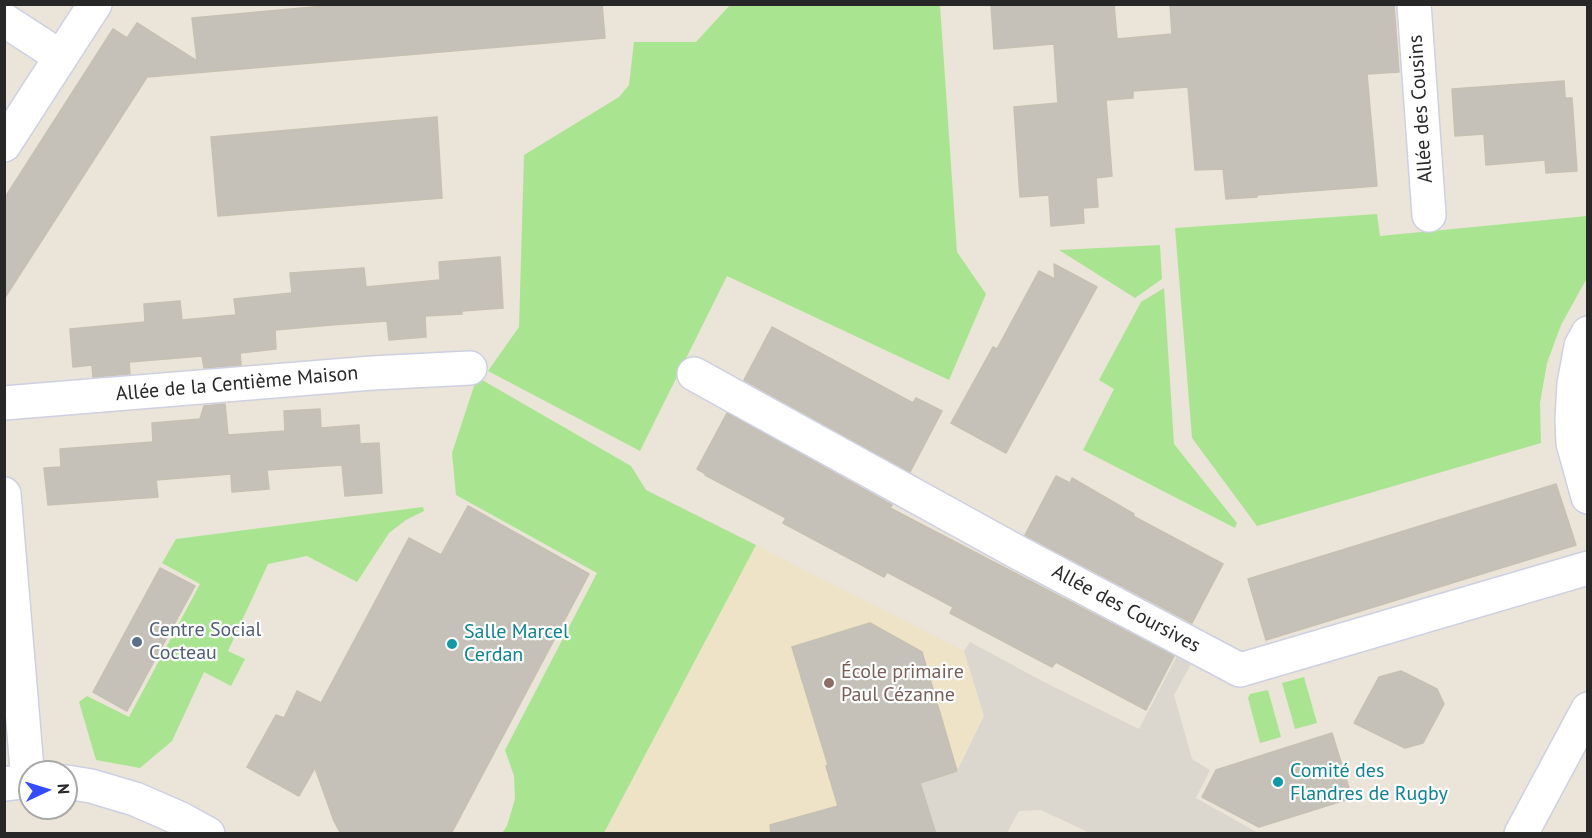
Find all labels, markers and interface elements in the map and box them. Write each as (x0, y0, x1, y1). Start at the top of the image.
street label: Allée des Cousins (1404, 34, 1438, 184)
street label: Allée de la Centième Maison (115, 361, 359, 407)
street label: Allée des Coursives (1048, 560, 1204, 658)
place label: Centre Social Cocteau (149, 618, 261, 665)
place label: Salle Marcel Cerdan (464, 620, 569, 667)
marker: Centre Social Cocteau (130, 635, 144, 649)
marker: Salle Marcel Cerdan (445, 637, 459, 651)
place label: École primaire Paul Cézanne (841, 660, 964, 707)
marker: École primaire Paul Cézanne (822, 676, 836, 690)
place label: Comité des Flandres de Rugby (1290, 759, 1448, 806)
north arrow (18, 760, 78, 820)
marker: Comité des Flandres de Rugby (1271, 775, 1285, 789)
text: N (54, 783, 74, 795)

